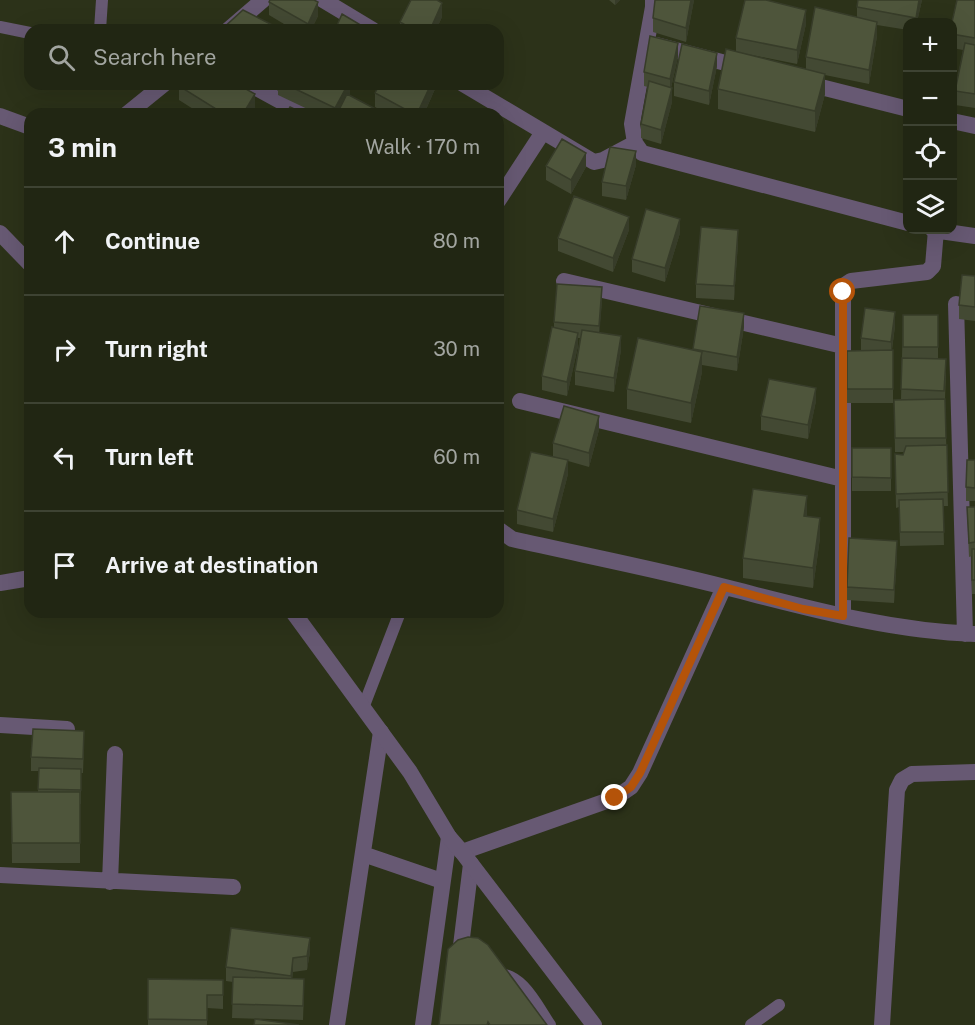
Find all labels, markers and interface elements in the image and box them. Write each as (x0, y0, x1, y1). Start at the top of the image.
map controls (903, 18, 957, 234)
button: + (903, 18, 957, 72)
search box (24, 24, 504, 90)
icon: search (45, 41, 78, 74)
text: Search here (93, 44, 217, 70)
button: − (903, 72, 957, 126)
button: locate (903, 126, 957, 180)
text: 3 min (48, 132, 117, 163)
text: Walk · 170 m (365, 135, 480, 159)
button: layers (903, 180, 957, 234)
icon: ahead (48, 225, 81, 258)
text: Continue (105, 228, 200, 254)
text: 80 m (433, 229, 480, 253)
route start (829, 278, 855, 304)
icon: right (48, 333, 81, 366)
text: Turn right (105, 336, 208, 362)
text: 30 m (433, 337, 480, 361)
icon: left (48, 441, 81, 474)
text: Turn left (105, 444, 194, 470)
text: 60 m (433, 445, 480, 469)
icon: arrive (48, 549, 81, 582)
text: Arrive at destination (105, 552, 318, 578)
route end (601, 784, 627, 810)

